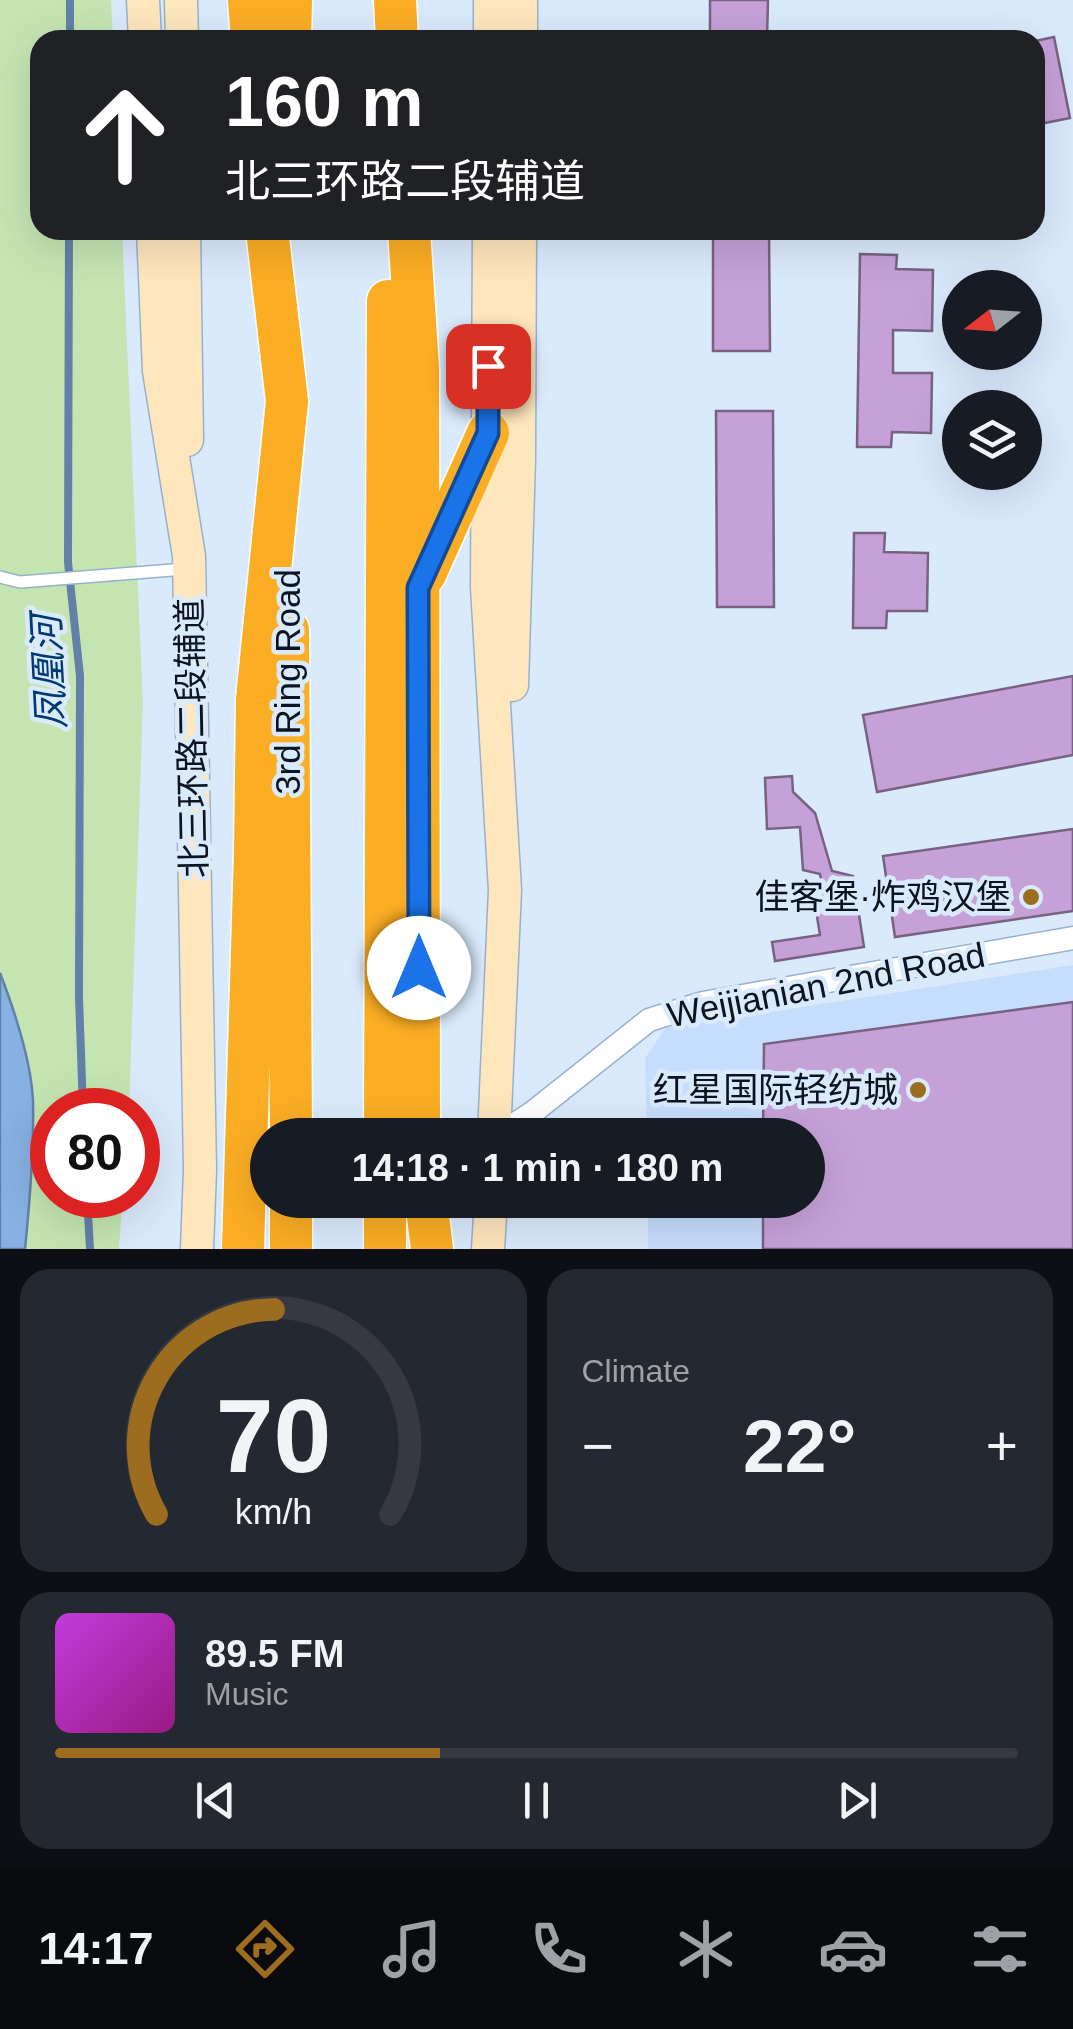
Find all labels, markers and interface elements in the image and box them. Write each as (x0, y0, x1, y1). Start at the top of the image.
text: 160 m (225, 63, 423, 141)
icon: ahead (60, 70, 190, 200)
text: 北三环路二段辅道 (225, 156, 585, 207)
north arrow (942, 270, 1042, 370)
map controls (942, 270, 1042, 490)
pin (446, 324, 531, 409)
icon: arrive (461, 339, 516, 394)
button: layers (942, 390, 1042, 490)
street label: 3rd Ring Road (268, 569, 307, 795)
street label: 北三环路二段辅道 (170, 598, 213, 878)
water label: 凤凰河 (25, 607, 73, 730)
place label: 佳客堡·炸鸡汉堡 (754, 877, 1011, 916)
marker: 佳客堡·炸鸡汉堡 (1020, 886, 1042, 908)
position arrow (367, 916, 471, 1020)
street label: Weijianian 2nd Road (664, 935, 988, 1034)
place label: 红星国际轻纺城 (653, 1070, 898, 1109)
marker: 红星国际轻纺城 (907, 1079, 929, 1101)
speed limit sign: 80 (30, 1088, 160, 1218)
text: 14:18 · 1 min · 180 m (352, 1147, 723, 1189)
text: Climate (582, 1353, 690, 1389)
text: 70 (215, 1378, 331, 1494)
text: 22° (743, 1404, 856, 1488)
text: − (582, 1415, 614, 1477)
text: + (986, 1415, 1018, 1477)
text: km/h (235, 1492, 312, 1532)
text: 89.5 FM (205, 1633, 344, 1675)
text: Music (205, 1676, 289, 1712)
icon: previous (188, 1773, 243, 1828)
icon: pause (509, 1773, 564, 1828)
icon: next (830, 1773, 885, 1828)
icon: directions (230, 1914, 300, 1984)
icon: music (377, 1914, 447, 1984)
icon: phone (524, 1914, 594, 1984)
icon: climate (671, 1914, 741, 1984)
icon: car (818, 1914, 888, 1984)
icon: filters (965, 1914, 1035, 1984)
text: 14:17 (38, 1923, 154, 1974)

